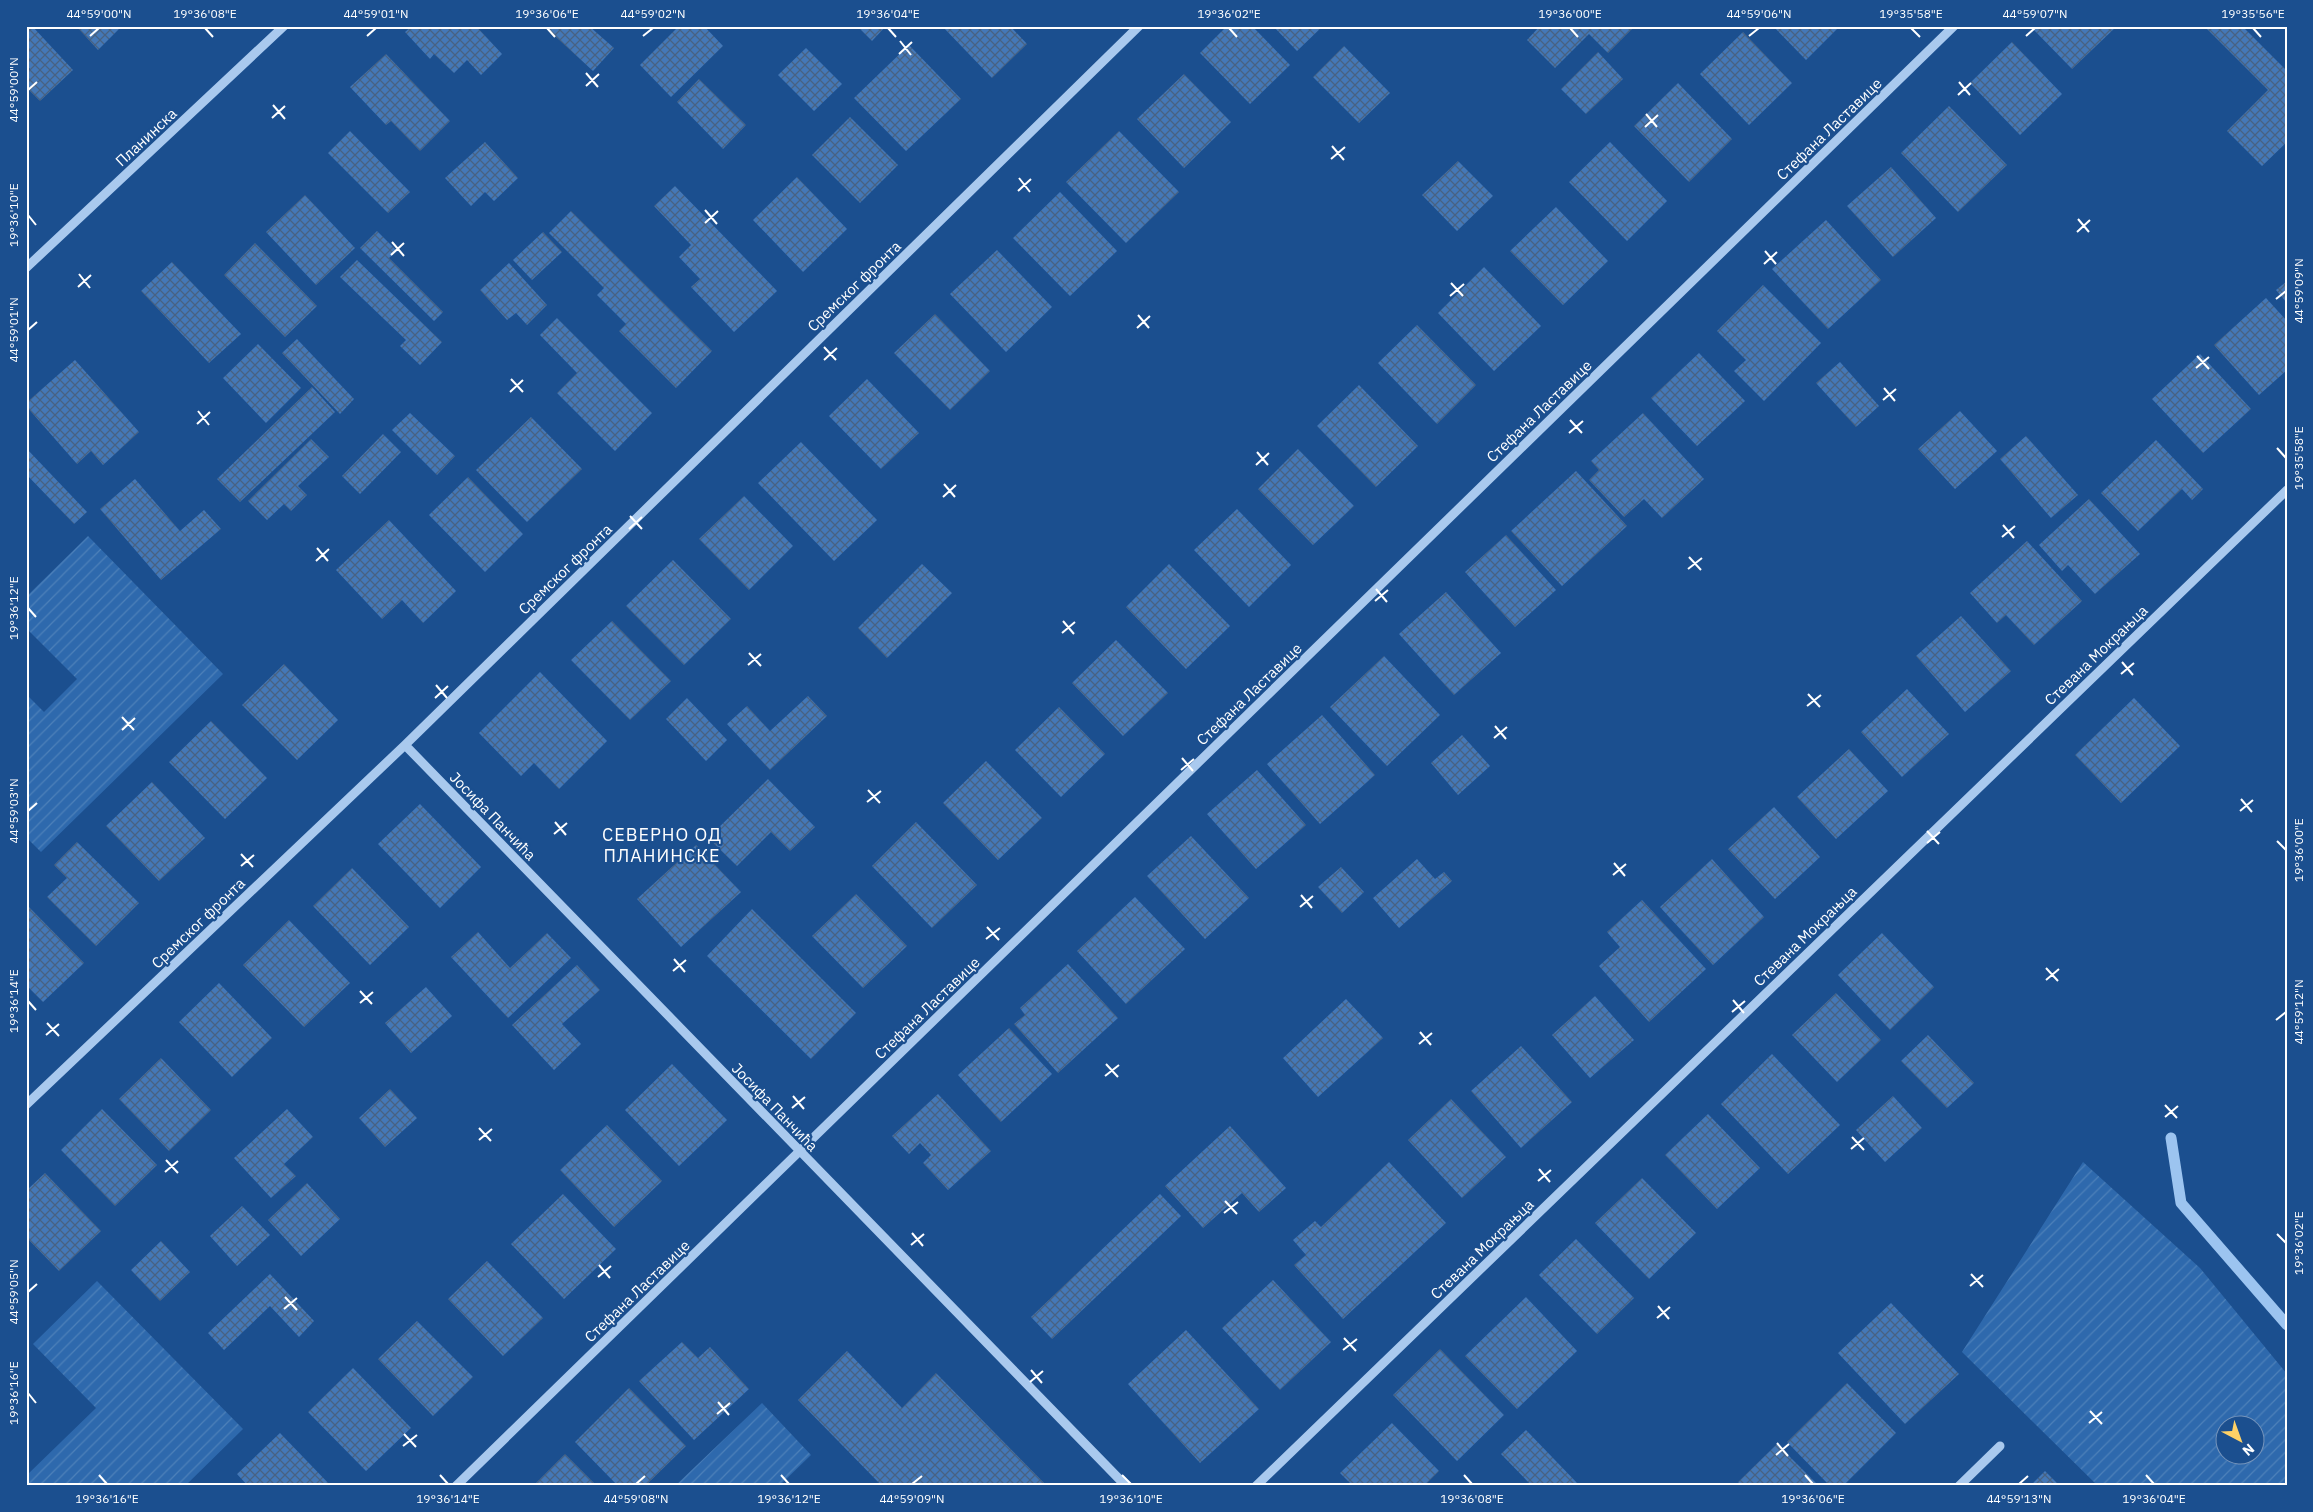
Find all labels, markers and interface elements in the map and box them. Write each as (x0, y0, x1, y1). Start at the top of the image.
text: 44°59'00"N (66, 6, 132, 21)
text: 19°36'08"E (173, 6, 237, 21)
text: 44°59'01"N (343, 6, 409, 21)
text: 19°36'06"E (515, 6, 579, 21)
text: 44°59'02"N (620, 6, 686, 21)
text: 19°36'04"E (856, 6, 920, 21)
text: 19°36'02"E (1197, 6, 1261, 21)
text: 19°36'00"E (1538, 6, 1602, 21)
text: 44°59'06"N (1726, 6, 1792, 21)
text: 19°35'58"E (1879, 6, 1943, 21)
text: 44°59'07"N (2002, 6, 2068, 21)
text: 19°35'56"E (2221, 6, 2285, 21)
text: 44°59'00"N (6, 57, 21, 123)
street label: Стефана Ластавице (1772, 74, 1886, 184)
street label: Планинска (111, 104, 181, 170)
text: 19°36'10"E (6, 183, 21, 247)
street label: Сремског фронта (803, 237, 905, 335)
text: 44°59'09"N (2291, 258, 2306, 324)
text: 44°59'01"N (6, 297, 21, 363)
street label: Стефана Ластавице (1482, 356, 1596, 466)
text: 19°35'58"E (2291, 426, 2306, 490)
street label: Сремског фронта (514, 520, 616, 618)
text: 19°36'12"E (6, 576, 21, 640)
street label: Стевана Мокрањца (2040, 601, 2152, 709)
street label: Стефана Ластавице (1192, 639, 1306, 749)
street label: Јосифа Панчића (446, 768, 540, 864)
text: 44°59'03"N (6, 778, 21, 844)
text: 19°36'00"E (2291, 818, 2306, 882)
district label: СЕВЕРНО ОД ПЛАНИНСКЕ (602, 823, 722, 867)
street label: Сремског фронта (147, 874, 249, 972)
street label: Стевана Мокрањца (1749, 882, 1861, 990)
street label: Стефана Ластавице (870, 953, 984, 1063)
text: 19°36'14"E (6, 969, 21, 1033)
text: 44°59'12"N (2291, 979, 2306, 1045)
street label: Јосифа Панчића (728, 1059, 822, 1155)
street label: Стевана Мокрањца (1426, 1195, 1538, 1303)
text: 19°36'02"E (2291, 1211, 2306, 1275)
street label: Стефана Ластавице (580, 1236, 694, 1346)
text: 44°59'05"N (6, 1259, 21, 1325)
text: 19°36'16"E (6, 1361, 21, 1425)
north arrow (2216, 1414, 2266, 1464)
text: N (2239, 1440, 2258, 1460)
text: 19°36'16"E (75, 1491, 139, 1506)
text: 19°36'14"E (416, 1491, 480, 1506)
text: 44°59'08"N (603, 1491, 669, 1506)
text: 19°36'12"E (757, 1491, 821, 1506)
text: 44°59'09"N (879, 1491, 945, 1506)
text: 19°36'10"E (1099, 1491, 1163, 1506)
text: 19°36'08"E (1440, 1491, 1504, 1506)
text: 19°36'06"E (1781, 1491, 1845, 1506)
text: 44°59'13"N (1986, 1491, 2052, 1506)
text: 19°36'04"E (2122, 1491, 2186, 1506)

